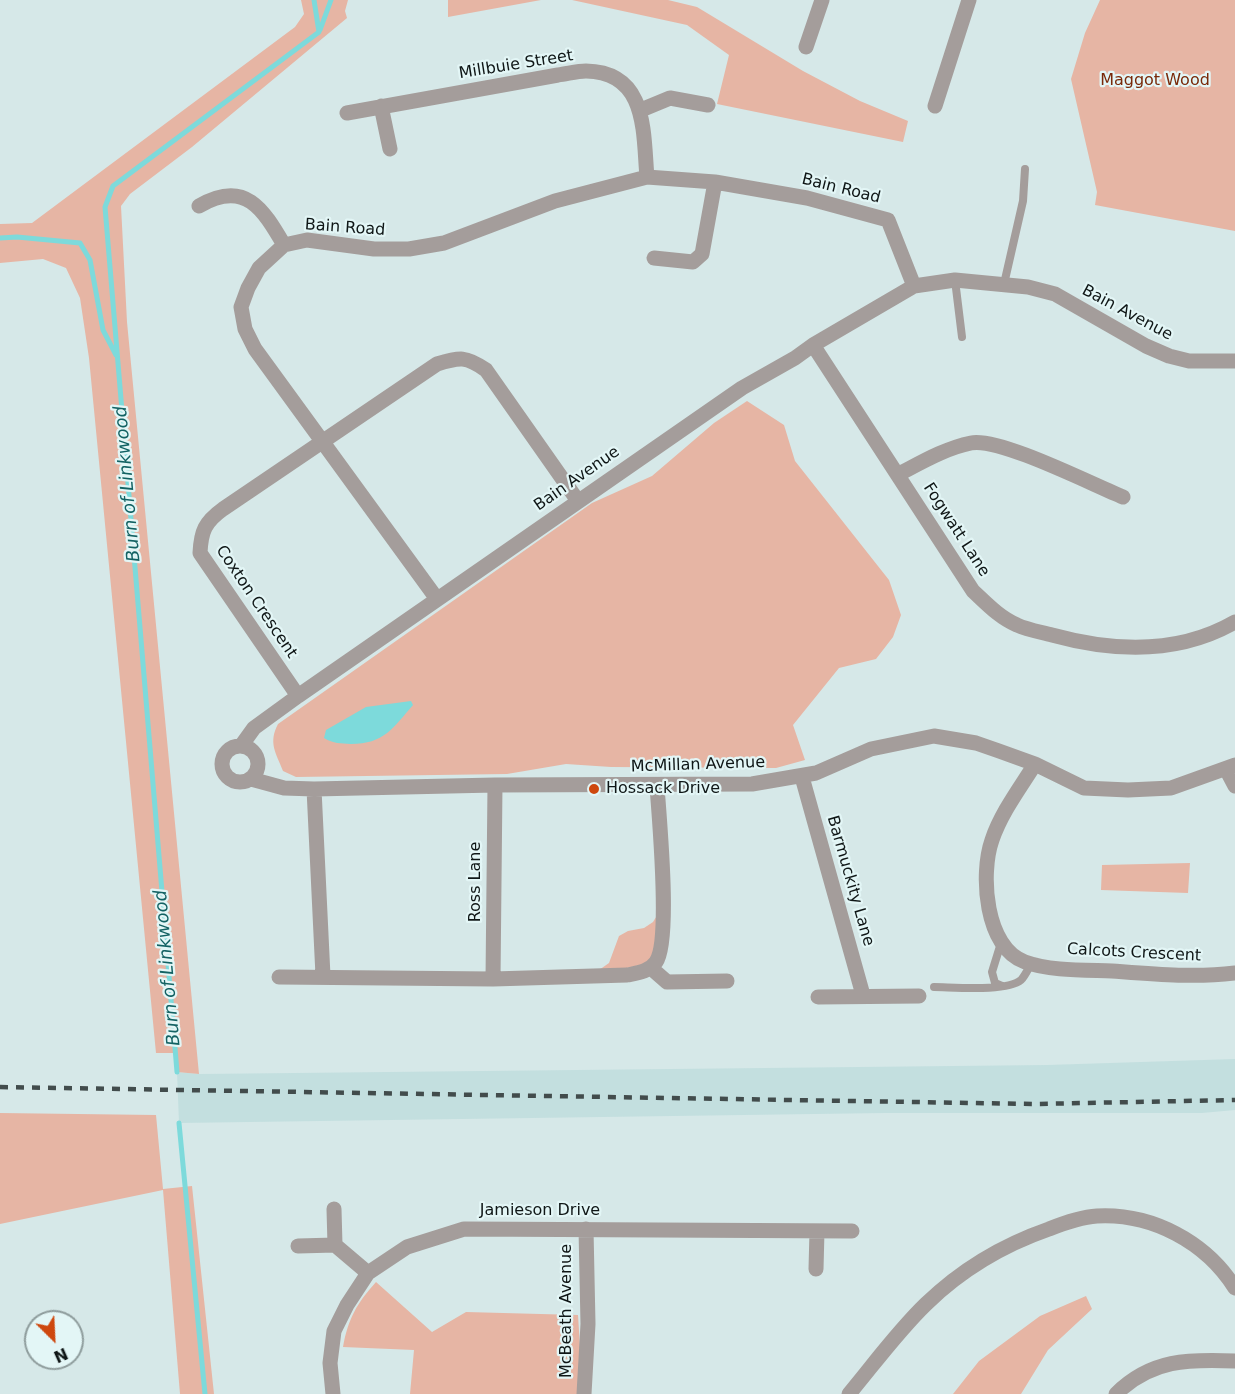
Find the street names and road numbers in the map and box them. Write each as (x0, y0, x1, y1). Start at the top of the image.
street label: Millbuie Street (457, 46, 575, 84)
street label: Bain Road (800, 170, 882, 208)
street label: Bain Road (304, 216, 386, 240)
street label: Bain Avenue (1078, 281, 1176, 345)
street label: Bain Avenue (531, 442, 623, 516)
street label: Fogwatt Lane (919, 480, 993, 580)
street label: Coxton Crescent (211, 542, 301, 662)
street label: McMillan Avenue (631, 753, 765, 777)
street label: Barmuckity Lane (822, 814, 878, 948)
street label: Ross Lane (466, 842, 486, 922)
street label: Calcots Crescent (1066, 940, 1202, 966)
street label: Jamieson Drive (480, 1201, 600, 1221)
street label: McBeath Avenue (557, 1244, 577, 1378)

